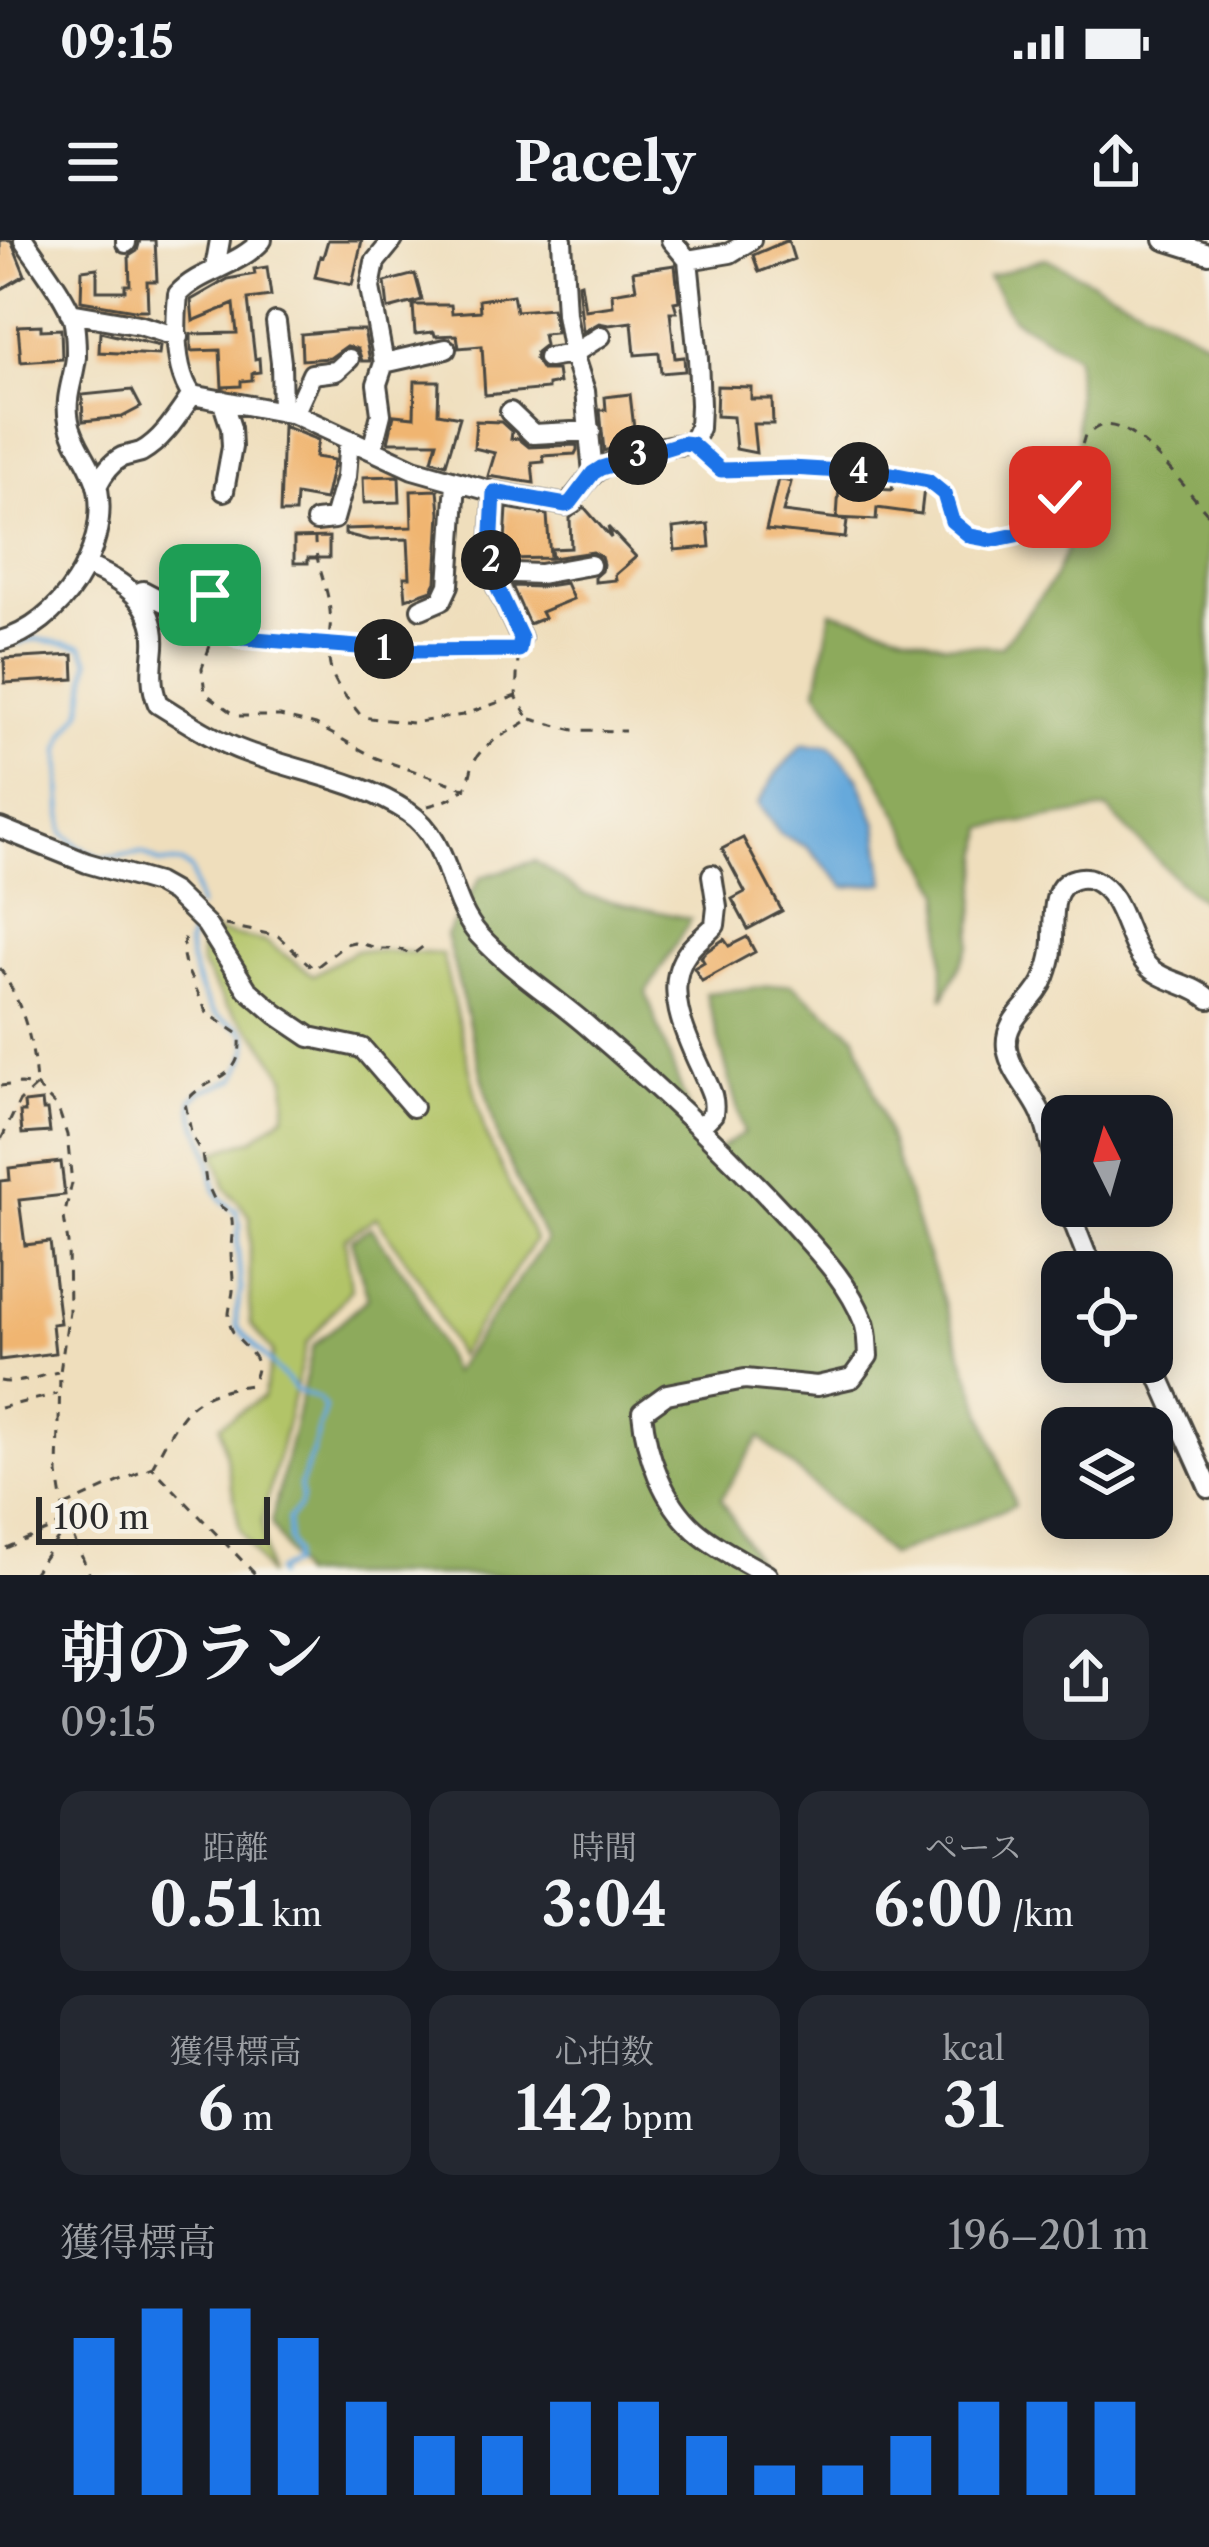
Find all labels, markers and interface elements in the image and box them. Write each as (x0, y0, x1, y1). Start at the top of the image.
text: 09:15 (60, 14, 174, 70)
icon: menu (60, 129, 126, 195)
text: Pacely (514, 129, 695, 195)
icon: share (1083, 129, 1149, 195)
pin: 3 (608, 425, 668, 485)
text: 3 (629, 434, 647, 475)
pin: 4 (829, 442, 889, 502)
pin (1009, 446, 1111, 548)
text: 4 (849, 451, 869, 492)
icon: check (1027, 464, 1093, 530)
pin: 2 (461, 530, 521, 590)
text: 2 (481, 539, 501, 580)
pin (159, 544, 261, 646)
icon: arrive (177, 562, 243, 628)
pin: 1 (354, 619, 414, 679)
text: 1 (377, 628, 391, 669)
north arrow (1041, 1095, 1173, 1227)
map controls (1041, 1095, 1173, 1539)
button: locate (1041, 1251, 1173, 1383)
button: layers (1041, 1407, 1173, 1539)
scale bar (36, 1491, 270, 1544)
text: 100 m (54, 1497, 149, 1538)
text: 朝のラン (60, 1612, 324, 1693)
button: share (1023, 1614, 1149, 1740)
text: 09:15 (60, 1698, 156, 1746)
text: 距離 (203, 1827, 269, 1868)
text: 時間 (572, 1827, 638, 1868)
text: ペース (925, 1827, 1022, 1868)
text: 0.51 (149, 1868, 263, 1942)
text: 3:04 (542, 1868, 667, 1942)
text: 6:00 (873, 1868, 1003, 1942)
text: km (263, 1894, 322, 1935)
text: /km (1003, 1894, 1074, 1935)
text: kcal (942, 2028, 1005, 2069)
text: 獲得標高 (170, 2031, 302, 2072)
text: 心拍数 (555, 2031, 654, 2072)
text: 31 (943, 2069, 1004, 2143)
text: 6 (198, 2072, 234, 2146)
text: 142 (516, 2072, 614, 2146)
text: m (234, 2098, 273, 2139)
text: bpm (614, 2098, 693, 2139)
text: 196–201 m (948, 2211, 1149, 2259)
text: 獲得標高 (60, 2218, 216, 2266)

